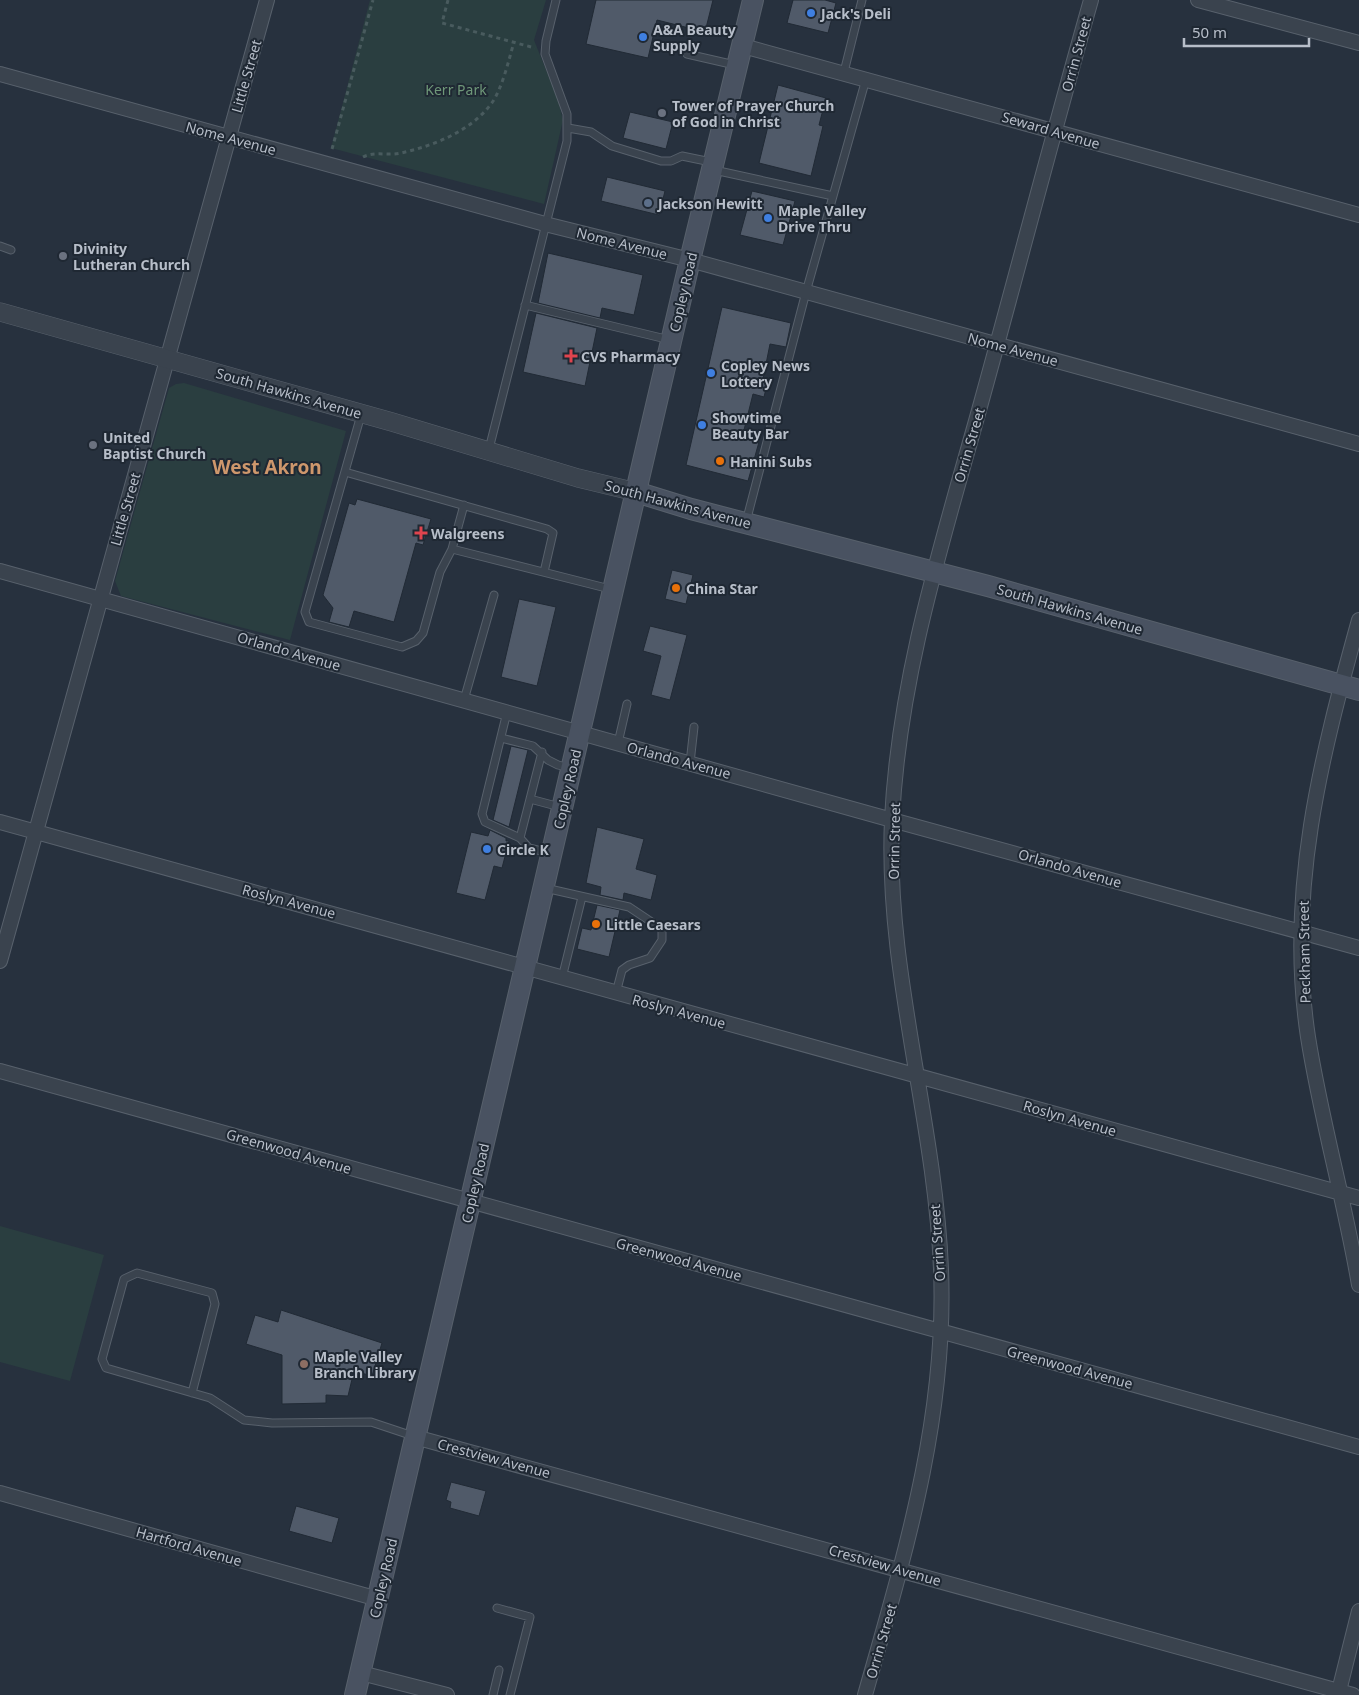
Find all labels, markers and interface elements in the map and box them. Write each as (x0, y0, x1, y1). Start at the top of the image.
place label: Jack's Deli (819, 4, 891, 23)
marker: Jack's Deli (805, 7, 817, 19)
street label: Orrin Street (1057, 14, 1095, 94)
scale bar (1184, 15, 1309, 47)
place label: A&A Beauty Supply (653, 20, 736, 55)
text: 50 m (1192, 22, 1227, 42)
marker: A&A Beauty Supply (637, 31, 649, 43)
street label: Little Street (226, 37, 266, 115)
park label: Kerr Park (425, 80, 487, 99)
place label: Tower of Prayer Church of God in Christ (672, 96, 834, 131)
marker: Tower of Prayer Church of God in Christ (656, 107, 668, 119)
street label: Seward Avenue (1000, 107, 1102, 153)
street label: Nome Avenue (184, 117, 278, 159)
place label: Jackson Hewitt (656, 194, 763, 213)
marker: Jackson Hewitt (642, 197, 654, 209)
place label: Maple Valley Drive Thru (778, 201, 866, 236)
marker: Maple Valley Drive Thru (762, 212, 774, 224)
street label: Nome Avenue (575, 223, 669, 263)
place label: Divinity Lutheran Church (73, 239, 190, 274)
marker: Divinity Lutheran Church (57, 250, 69, 262)
street label: Copley Road (665, 250, 701, 334)
street label: Nome Avenue (966, 328, 1060, 370)
place label: CVS Pharmacy (581, 347, 680, 366)
marker: CVS Pharmacy (565, 350, 577, 362)
place label: Copley News Lottery (721, 356, 810, 391)
street label: South Hawkins Avenue (214, 363, 364, 423)
marker: Copley News Lottery (705, 367, 717, 379)
street label: Orrin Street (949, 405, 989, 485)
place label: Showtime Beauty Bar (712, 408, 790, 443)
marker: Showtime Beauty Bar (696, 419, 708, 431)
place label: United Baptist Church (103, 428, 206, 463)
marker: United Baptist Church (87, 439, 99, 451)
place label: Hanini Subs (730, 452, 812, 471)
district label: West Akron (212, 454, 322, 480)
marker: Hanini Subs (714, 455, 726, 467)
street label: Little Street (105, 470, 145, 548)
street label: South Hawkins Avenue (603, 475, 753, 533)
place label: Walgreens (431, 524, 505, 543)
marker: Walgreens (415, 527, 427, 539)
place label: China Star (686, 579, 759, 598)
street label: South Hawkins Avenue (995, 579, 1145, 639)
marker: China Star (670, 582, 682, 594)
street label: Orlando Avenue (235, 627, 343, 675)
street label: Orlando Avenue (625, 737, 733, 783)
street label: Copley Road (549, 747, 585, 831)
street label: Orrin Street (884, 802, 904, 880)
place label: Circle K (497, 840, 550, 859)
marker: Circle K (481, 843, 493, 855)
street label: Orlando Avenue (1016, 844, 1124, 892)
street label: Roslyn Avenue (240, 879, 338, 923)
street label: Peckham Street (1294, 900, 1314, 1004)
place label: Little Caesars (606, 915, 701, 934)
marker: Little Caesars (590, 918, 602, 930)
street label: Roslyn Avenue (630, 989, 728, 1033)
street label: Roslyn Avenue (1021, 1096, 1119, 1140)
street label: Greenwood Avenue (224, 1124, 354, 1178)
street label: Copley Road (457, 1141, 493, 1225)
street label: Orrin Street (925, 1204, 949, 1282)
street label: Greenwood Avenue (614, 1233, 744, 1285)
street label: Greenwood Avenue (1005, 1341, 1135, 1393)
place label: Maple Valley Branch Library (314, 1347, 416, 1382)
marker: Maple Valley Branch Library (298, 1358, 310, 1370)
street label: Crestview Avenue (435, 1434, 553, 1482)
street label: Hartford Avenue (134, 1522, 244, 1570)
street label: Copley Road (365, 1536, 401, 1620)
street label: Crestview Avenue (827, 1540, 944, 1590)
street label: Orrin Street (861, 1601, 901, 1681)

